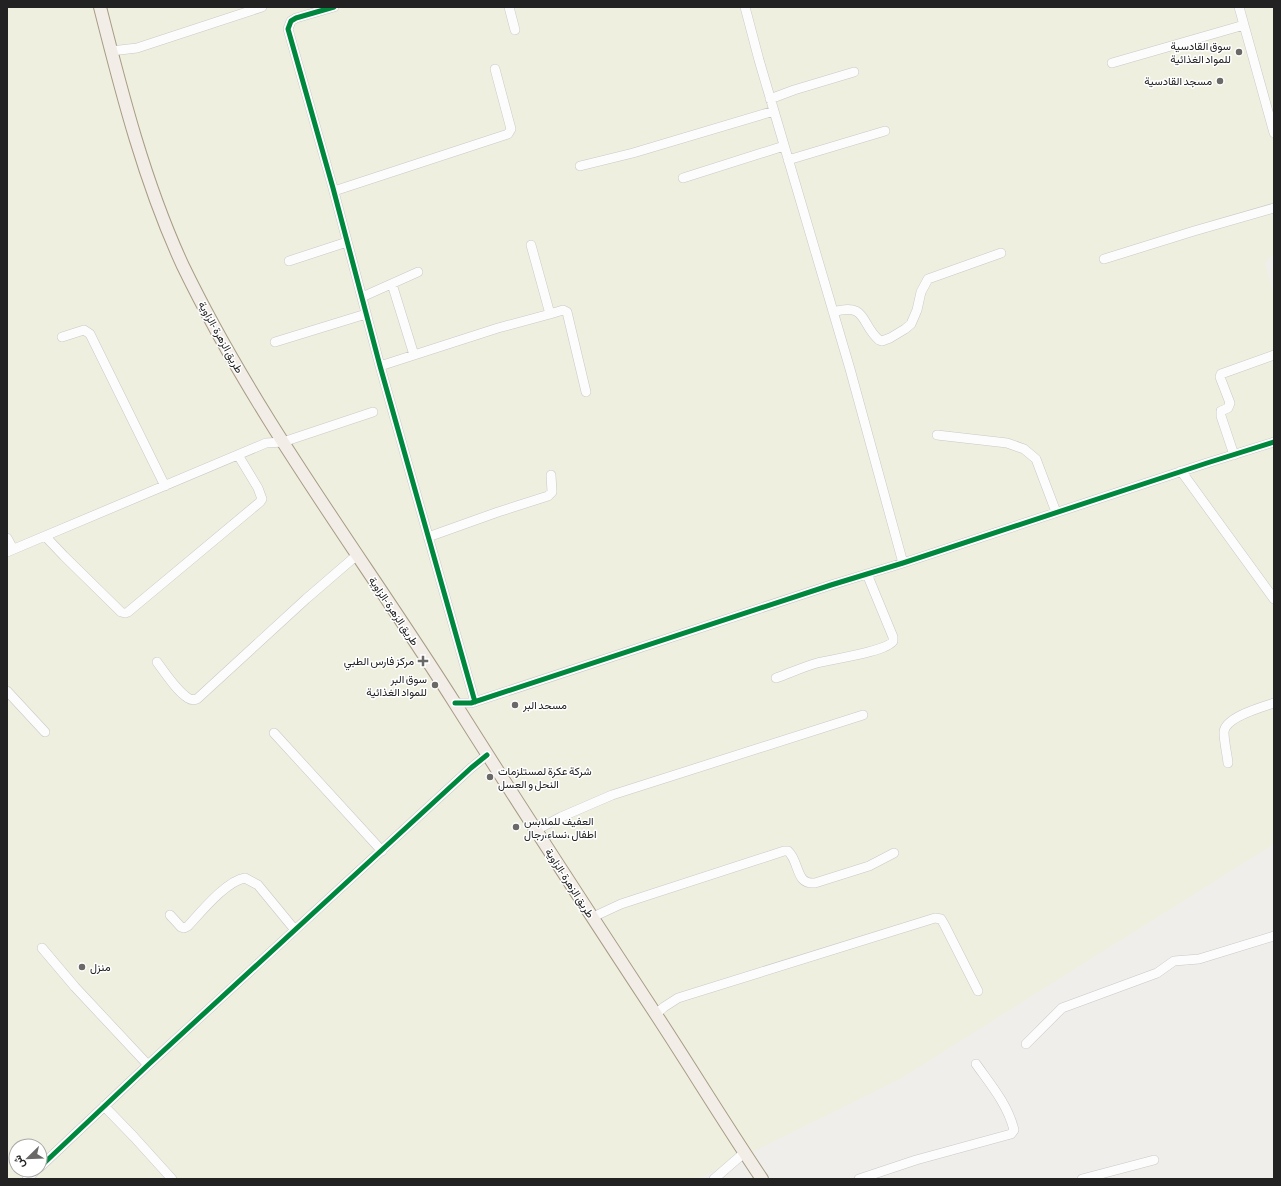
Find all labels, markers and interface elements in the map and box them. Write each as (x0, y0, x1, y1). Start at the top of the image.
place label: سوق القادسية للمواد الغذائية (1170, 40, 1231, 66)
marker: سوق القادسية للمواد الغذائية (1234, 47, 1244, 57)
place label: مسجد القادسية (1144, 75, 1212, 88)
marker: مسجد القادسية (1215, 76, 1225, 86)
street label: طريق الزهرة -الزاوية (195, 299, 246, 375)
street label: طريق الزهرة -الزاوية (366, 574, 421, 648)
place label: مركز فارس الطبي (344, 655, 414, 671)
marker: مركز فارس الطبي (417, 655, 429, 667)
place label: سوق البر للمواد الغذائية (366, 673, 427, 699)
marker: سوق البر للمواد الغذائية (430, 680, 440, 690)
place label: مسحد البر (522, 699, 567, 712)
marker: مسحد البر (510, 700, 520, 710)
place label: شركة عكرة لمستلزمات النحل و العسل (498, 765, 592, 791)
marker: شركة عكرة لمستلزمات النحل و العسل (485, 772, 495, 782)
place label: العفيف للملابس اطفال ،نساء،رجال (524, 815, 597, 841)
marker: العفيف للملابس اطفال ،نساء،رجال (511, 822, 521, 832)
street label: طريق الزهرة -الزاوية (542, 846, 597, 920)
place label: منزل (90, 961, 111, 974)
marker: منزل (77, 962, 87, 972)
north arrow (8, 1138, 48, 1178)
text: ش (11, 1153, 28, 1170)

